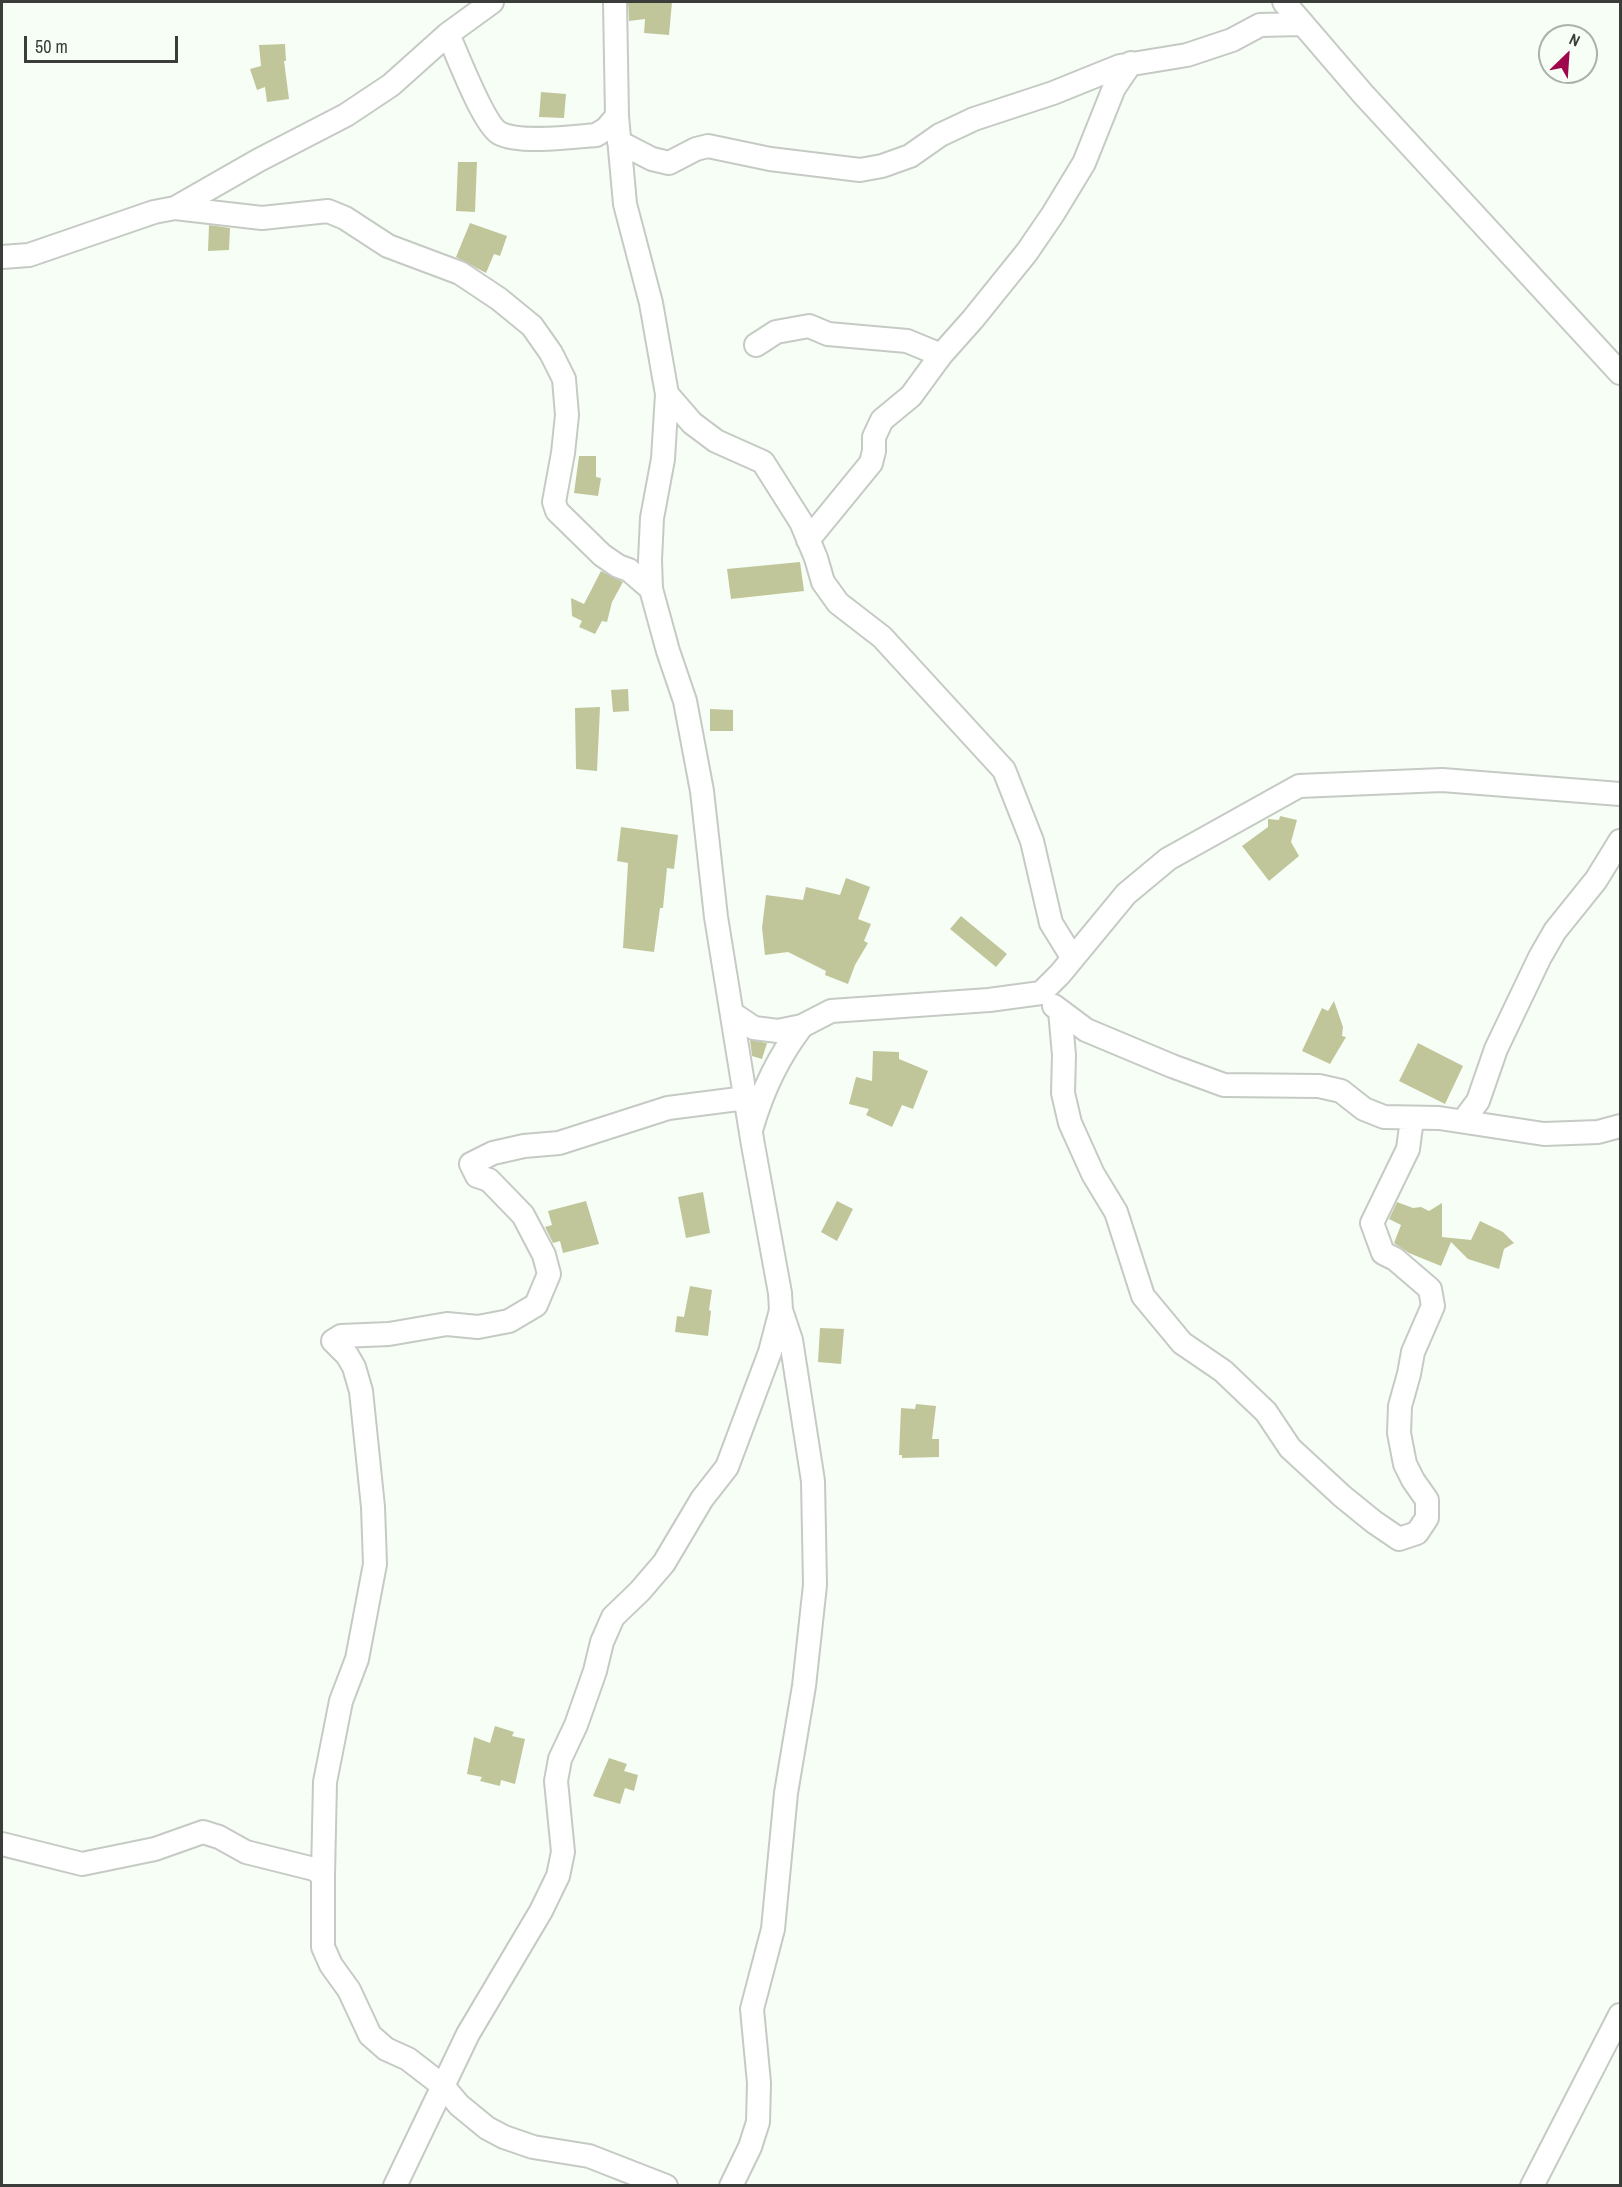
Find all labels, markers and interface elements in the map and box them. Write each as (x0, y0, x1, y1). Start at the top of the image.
scale bar (27, 24, 182, 62)
north arrow (1538, 24, 1598, 84)
text: N (1566, 28, 1584, 51)
text: 50 m (35, 34, 68, 59)

